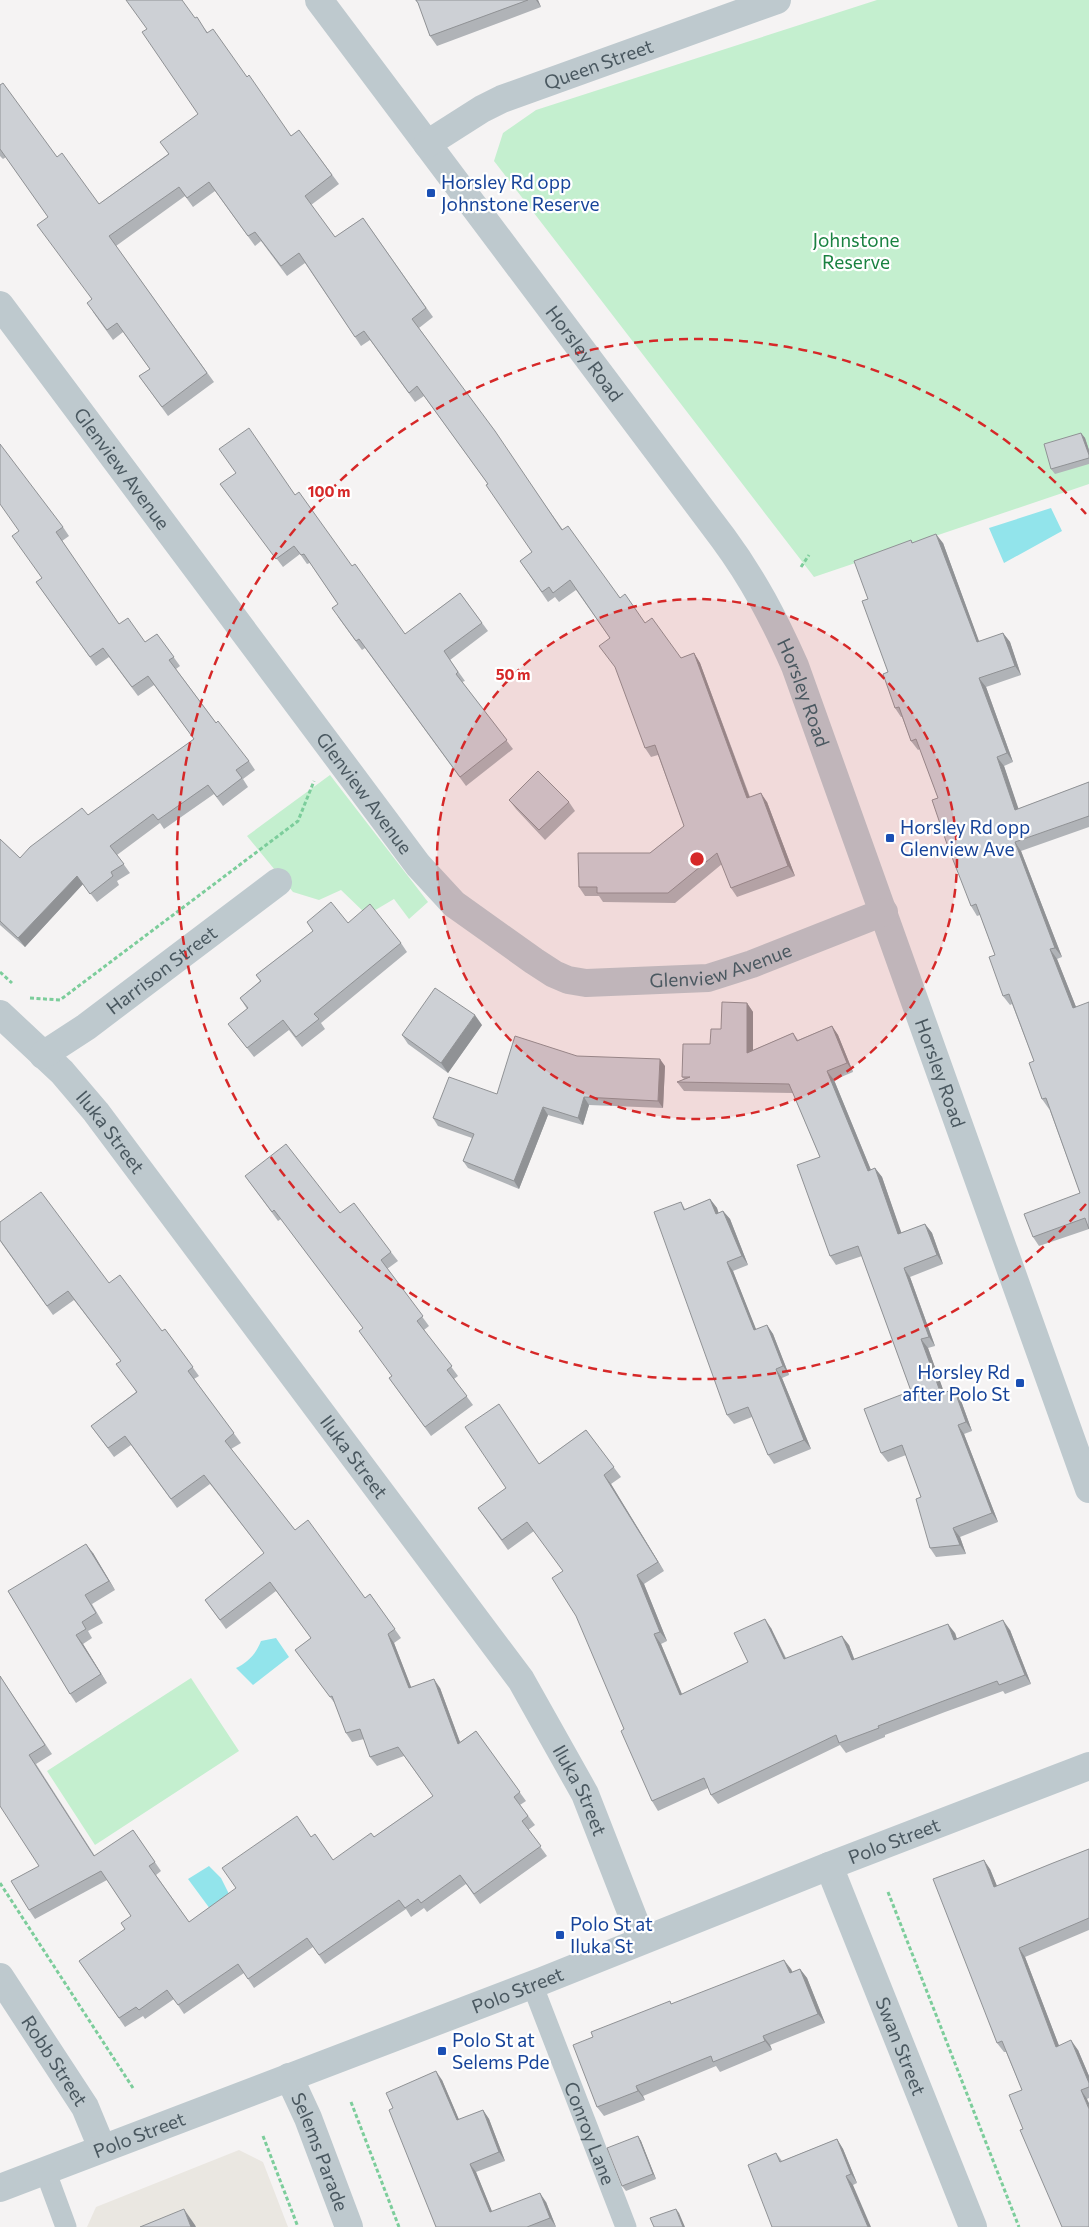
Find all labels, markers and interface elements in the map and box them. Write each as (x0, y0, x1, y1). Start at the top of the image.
street label: Queen Street (540, 34, 656, 94)
place label: Horsley Rd opp Johnstone Reserve (441, 170, 600, 215)
marker: Horsley Rd opp Johnstone Reserve (425, 187, 437, 199)
park label: Johnstone Reserve (812, 228, 900, 273)
street label: Horsley Road (541, 301, 628, 406)
street label: Glenview Avenue (70, 403, 175, 534)
text: 100 m (308, 482, 350, 500)
street label: Horsley Road (773, 634, 835, 750)
text: 50 m (496, 665, 530, 683)
street label: Glenview Avenue (312, 727, 418, 858)
place label: Horsley Rd opp Glenview Ave (900, 815, 1030, 860)
marker: Horsley Rd opp Glenview Ave (884, 832, 896, 844)
centre of rings (688, 850, 706, 868)
street label: Harrison Street (101, 920, 221, 1019)
street label: Glenview Avenue (649, 938, 795, 991)
street label: Horsley Road (911, 1015, 971, 1130)
street label: Iluka Street (72, 1085, 150, 1178)
place label: Horsley Rd after Polo St (902, 1360, 1010, 1405)
marker: Horsley Rd after Polo St (1014, 1377, 1026, 1389)
street label: Iluka Street (316, 1410, 393, 1503)
street label: Iluka Street (549, 1740, 612, 1839)
street label: Polo Street (845, 1812, 943, 1869)
place label: Polo St at Iluka St (570, 1912, 653, 1957)
marker: Polo St at Iluka St (554, 1929, 566, 1941)
street label: Polo Street (468, 1962, 567, 2018)
street label: Swan Street (871, 1993, 931, 2099)
street label: Robb Street (17, 2011, 93, 2110)
place label: Polo St at Selems Pde (452, 2028, 549, 2073)
marker: Polo St at Selems Pde (436, 2045, 448, 2057)
street label: Conroy Lane (560, 2078, 621, 2188)
street label: Selems Parade (287, 2089, 354, 2214)
street label: Polo Street (90, 2106, 188, 2162)

